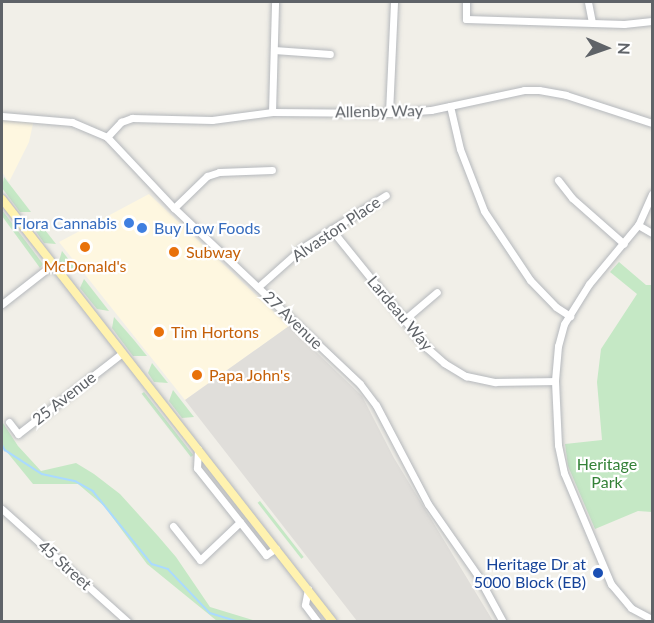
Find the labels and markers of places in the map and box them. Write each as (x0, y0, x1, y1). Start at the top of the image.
place label: Flora Cannabis (13, 213, 117, 233)
marker: Flora Cannabis (122, 216, 136, 230)
place label: Buy Low Foods (154, 218, 261, 238)
marker: Buy Low Foods (135, 221, 149, 235)
marker: McDonald's (78, 240, 92, 254)
place label: Subway (186, 242, 241, 262)
marker: Subway (167, 245, 181, 259)
place label: McDonald's (44, 256, 126, 276)
place label: Tim Hortons (171, 322, 259, 342)
marker: Tim Hortons (152, 325, 166, 339)
place label: Papa John's (209, 365, 291, 385)
marker: Papa John's (190, 368, 204, 382)
place label: Heritage Dr at 5000 Block (EB) (474, 554, 586, 592)
marker: Heritage Dr at 5000 Block (EB) (591, 566, 605, 580)

